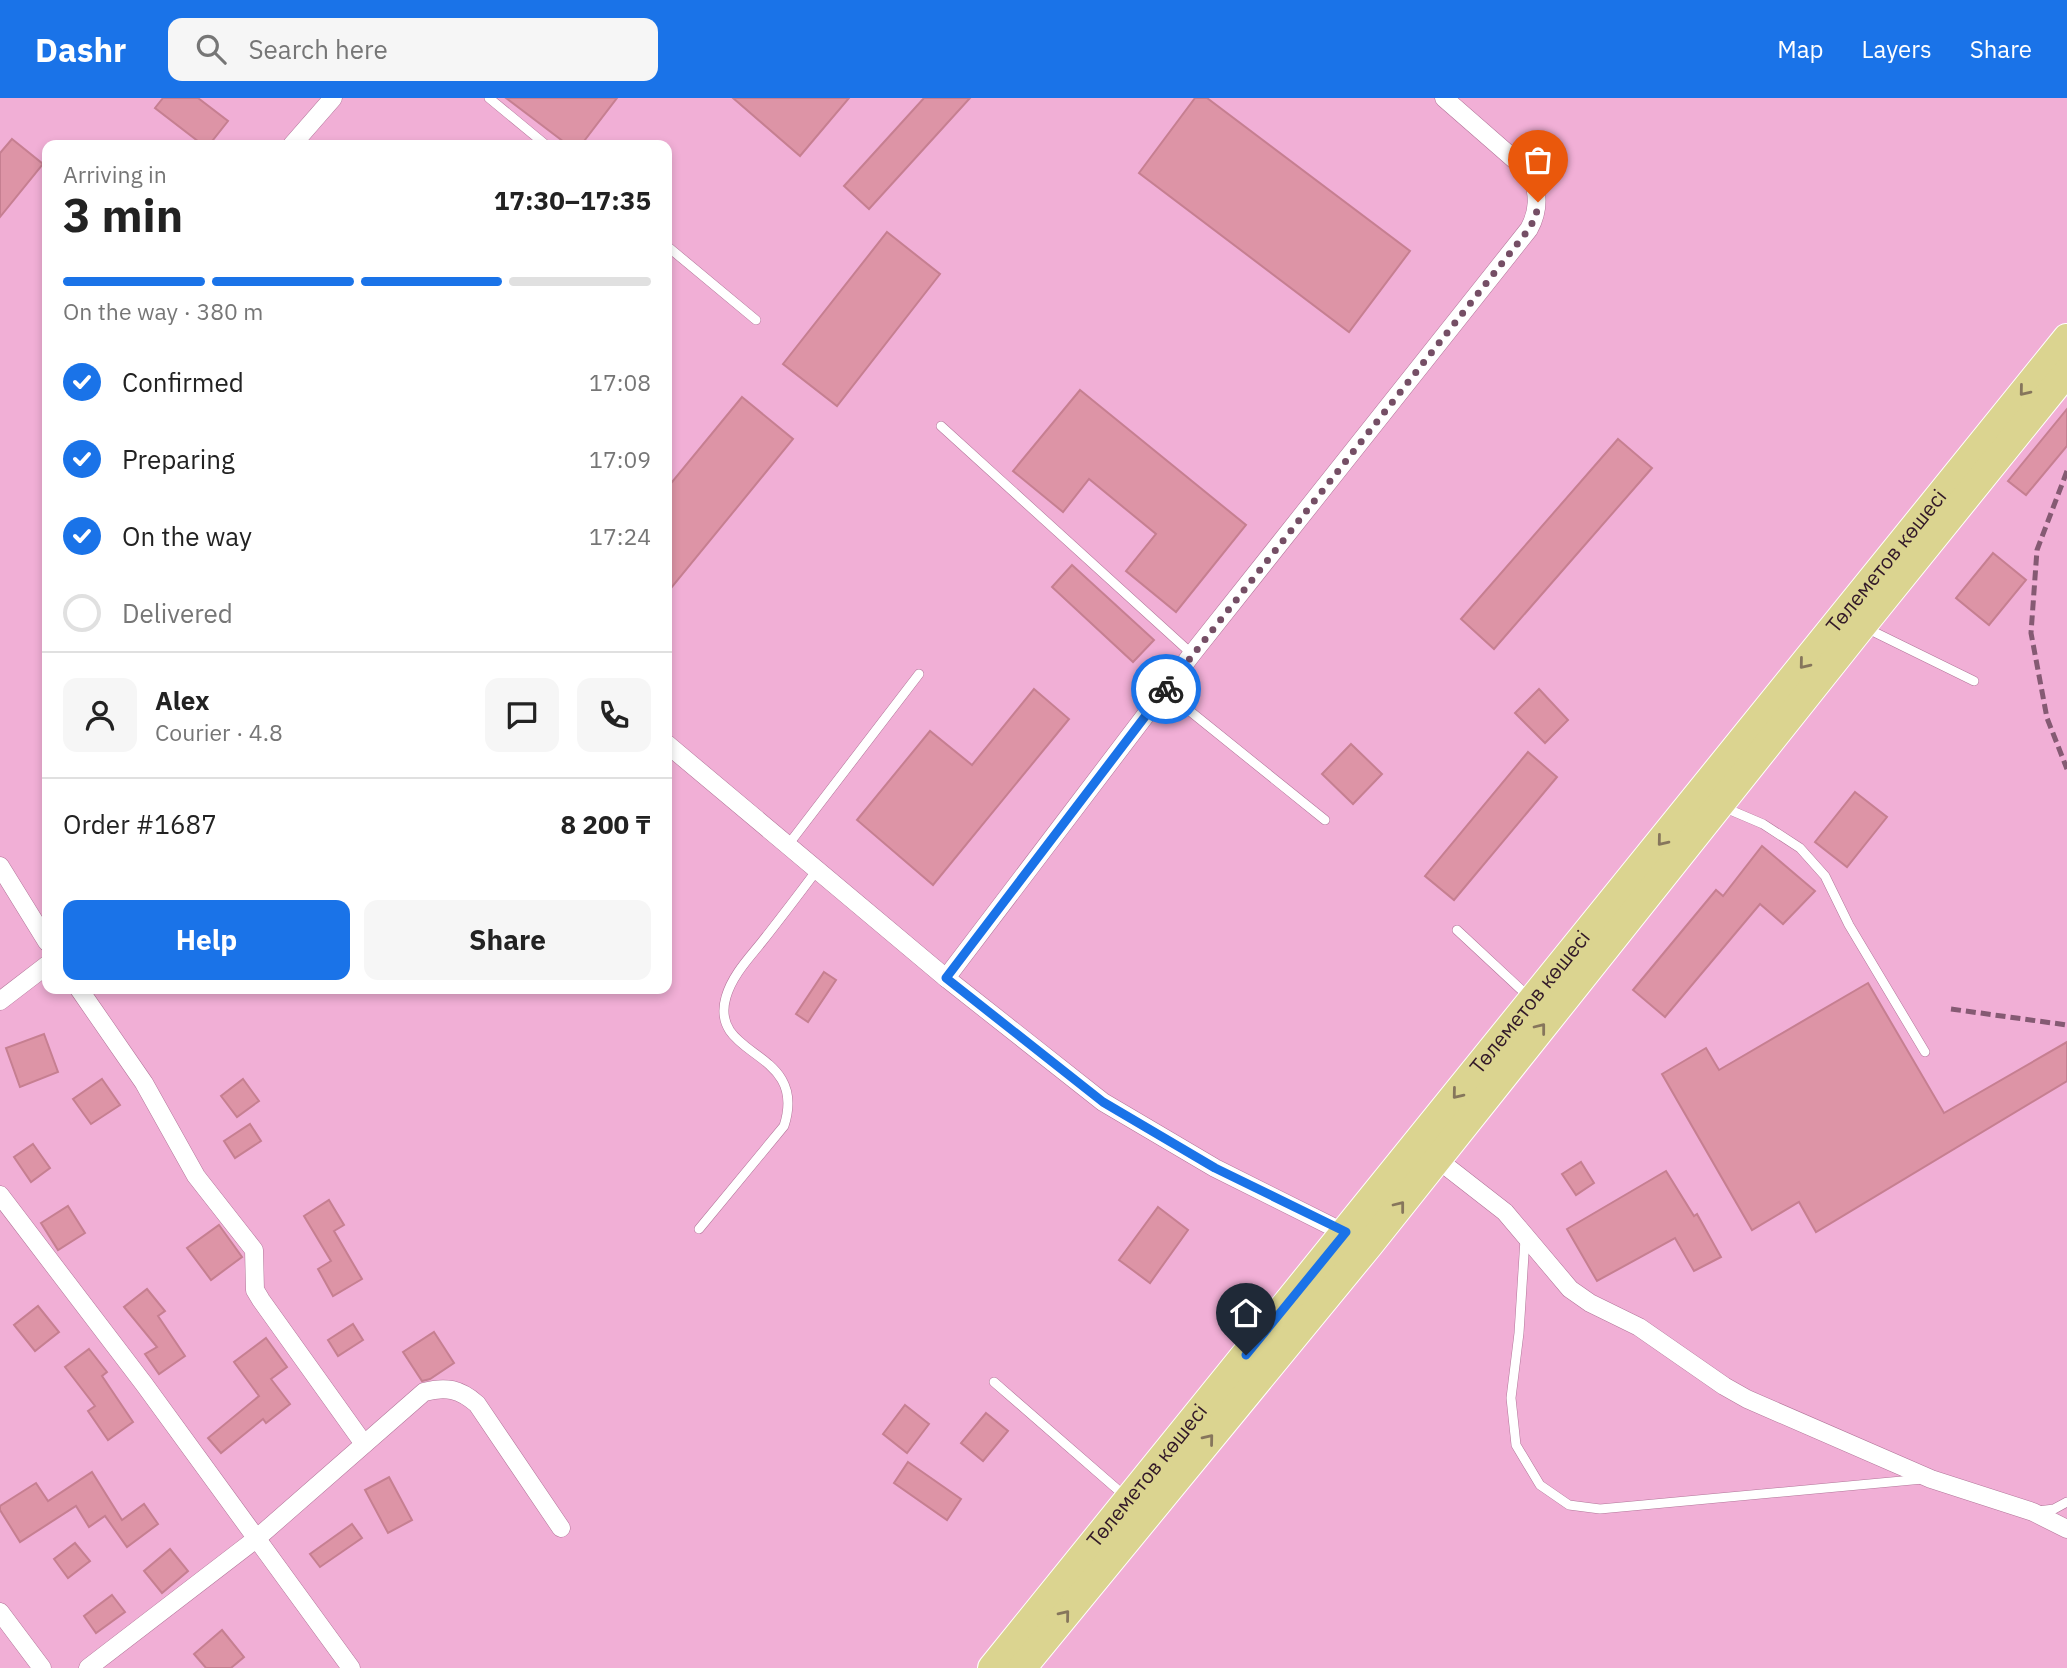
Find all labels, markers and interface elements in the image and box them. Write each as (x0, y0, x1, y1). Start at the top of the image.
search box (168, 18, 658, 81)
text: Dashr (35, 28, 126, 71)
icon: search (192, 30, 230, 68)
text: Search here (248, 32, 388, 66)
text: Map (1777, 33, 1824, 65)
text: Layers (1862, 33, 1932, 65)
text: Share (1970, 33, 2032, 65)
pin (1508, 130, 1568, 202)
icon: bag (1519, 141, 1557, 179)
text: Arriving in (63, 159, 167, 189)
text: 17:30–17:35 (494, 183, 651, 217)
text: 3 min (63, 185, 183, 245)
text: On the way · 380 m (63, 296, 263, 326)
icon: check (63, 363, 101, 401)
text: Confirmed (122, 365, 244, 399)
text: 17:08 (589, 367, 651, 397)
one-way arrow (2020, 383, 2032, 396)
icon: check (63, 440, 101, 478)
text: Preparing (122, 442, 235, 476)
text: 17:09 (589, 444, 651, 474)
street label: Төлеметов көшесі (1819, 483, 1952, 638)
icon: check (63, 517, 101, 555)
text: On the way (122, 519, 252, 553)
text: 17:24 (589, 521, 651, 551)
text: Delivered (122, 596, 233, 630)
courier (1131, 654, 1201, 724)
one-way arrow (1800, 656, 1813, 668)
icon: bike (1147, 670, 1185, 708)
button: person (63, 678, 137, 752)
button: chat (485, 678, 559, 752)
button: phone (577, 678, 651, 752)
text: Alex (155, 683, 209, 717)
text: Courier · 4.8 (155, 717, 283, 747)
text: Order #1687 (63, 807, 217, 841)
text: 8 200 ₸ (561, 807, 651, 841)
one-way arrow (1657, 833, 1670, 845)
button: Help (63, 900, 350, 980)
button: Share (364, 900, 651, 980)
street label: Төлеметов көшесі (1463, 924, 1596, 1079)
one-way arrow (1533, 1023, 1546, 1036)
one-way arrow (1453, 1086, 1465, 1099)
one-way arrow (1391, 1201, 1404, 1214)
pin (1216, 1283, 1276, 1355)
icon: home (1227, 1294, 1265, 1332)
street label: Төлеметов көшесі (1080, 1398, 1213, 1553)
one-way arrow (1201, 1435, 1214, 1447)
one-way arrow (1057, 1611, 1069, 1624)

